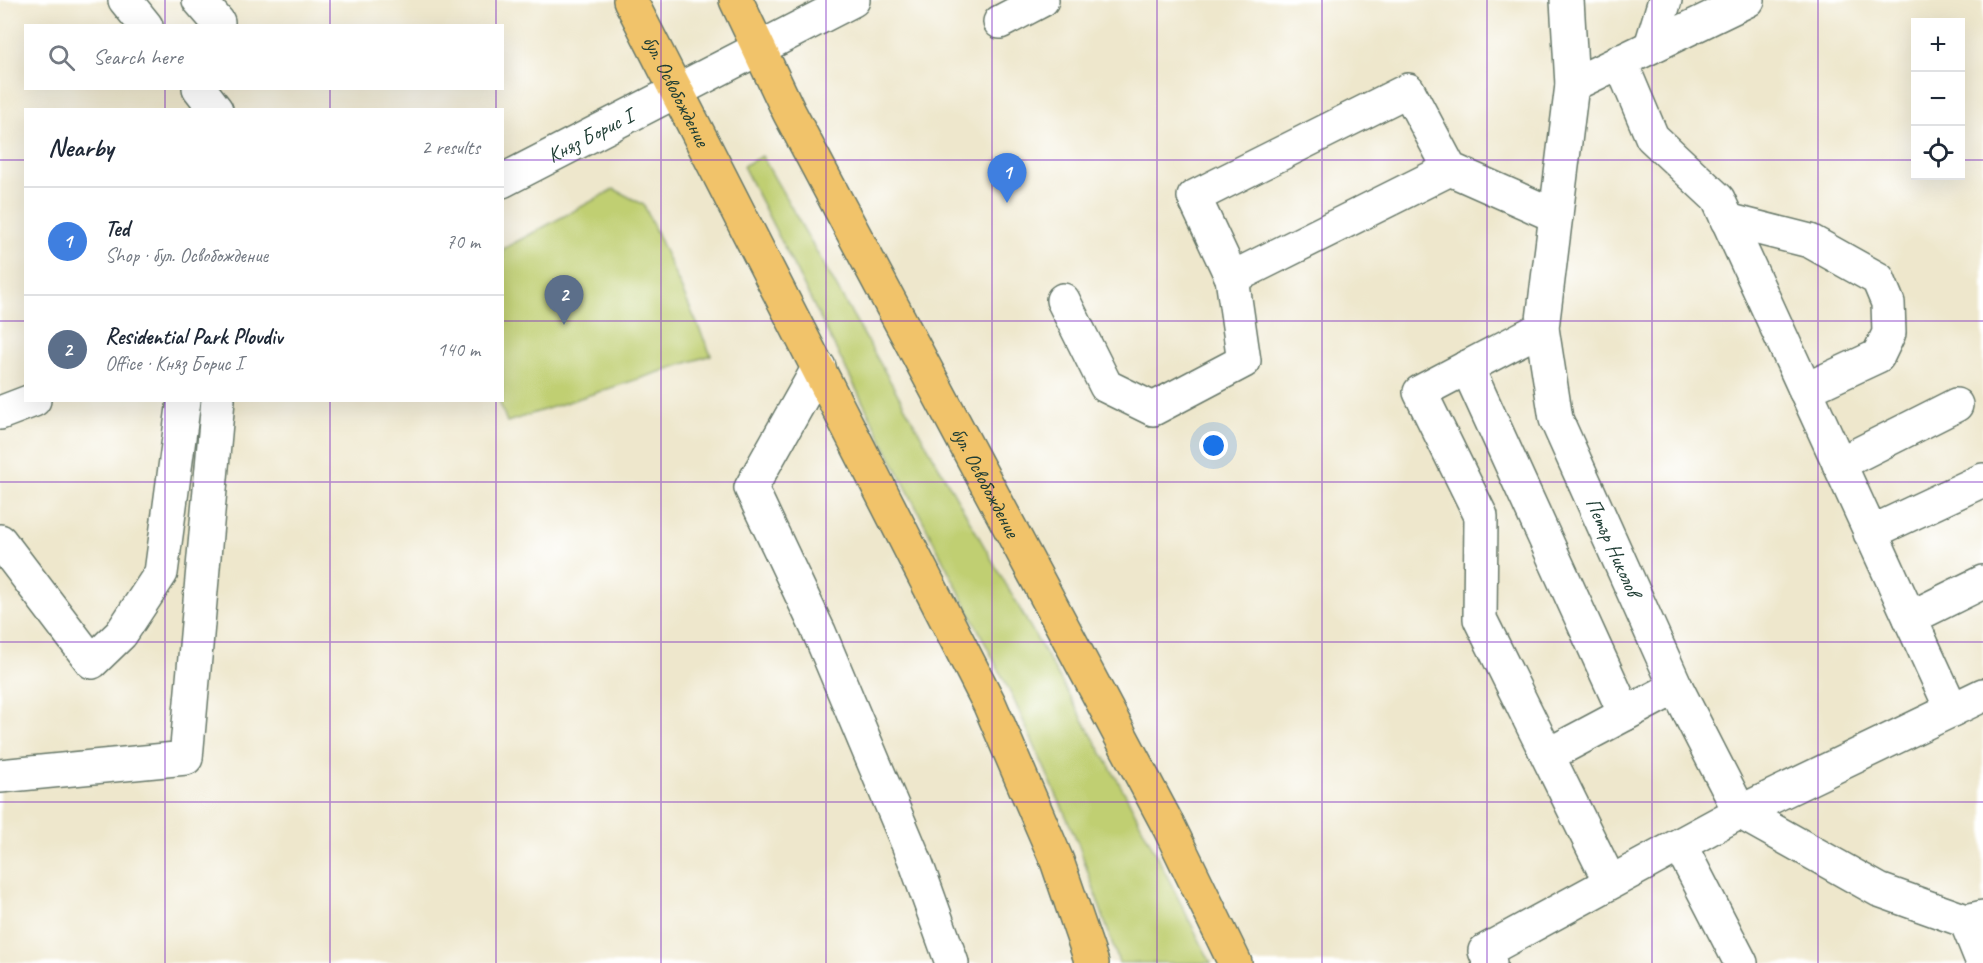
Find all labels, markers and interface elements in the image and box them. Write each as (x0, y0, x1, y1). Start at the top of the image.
map controls (1911, 18, 1965, 180)
button: + (1911, 18, 1965, 72)
search box (24, 24, 504, 90)
street label: бул. Освобождение (637, 31, 716, 152)
icon: search (45, 41, 78, 74)
text: Search here (93, 43, 183, 71)
button: − (1911, 72, 1965, 126)
street label: Княз Борис I (543, 101, 641, 168)
button: locate (1911, 126, 1965, 180)
text: Nearby (48, 131, 113, 164)
text: 2 results (421, 135, 480, 160)
pin: 1 (988, 154, 1026, 203)
text: Ted (105, 215, 129, 243)
text: 1 (63, 229, 72, 254)
text: 70 m (446, 229, 480, 254)
text: Shop · бул. Освобождение (105, 243, 268, 268)
pin: 2 (544, 276, 584, 325)
text: Residential Park Plovdiv (105, 323, 282, 351)
text: 2 (63, 337, 72, 362)
text: 140 m (437, 337, 480, 362)
text: Office · Княз Борис I (105, 351, 243, 376)
street label: бул. Освобождение (946, 422, 1026, 543)
your location (1199, 431, 1228, 460)
street label: Петър Николов (1580, 494, 1648, 604)

